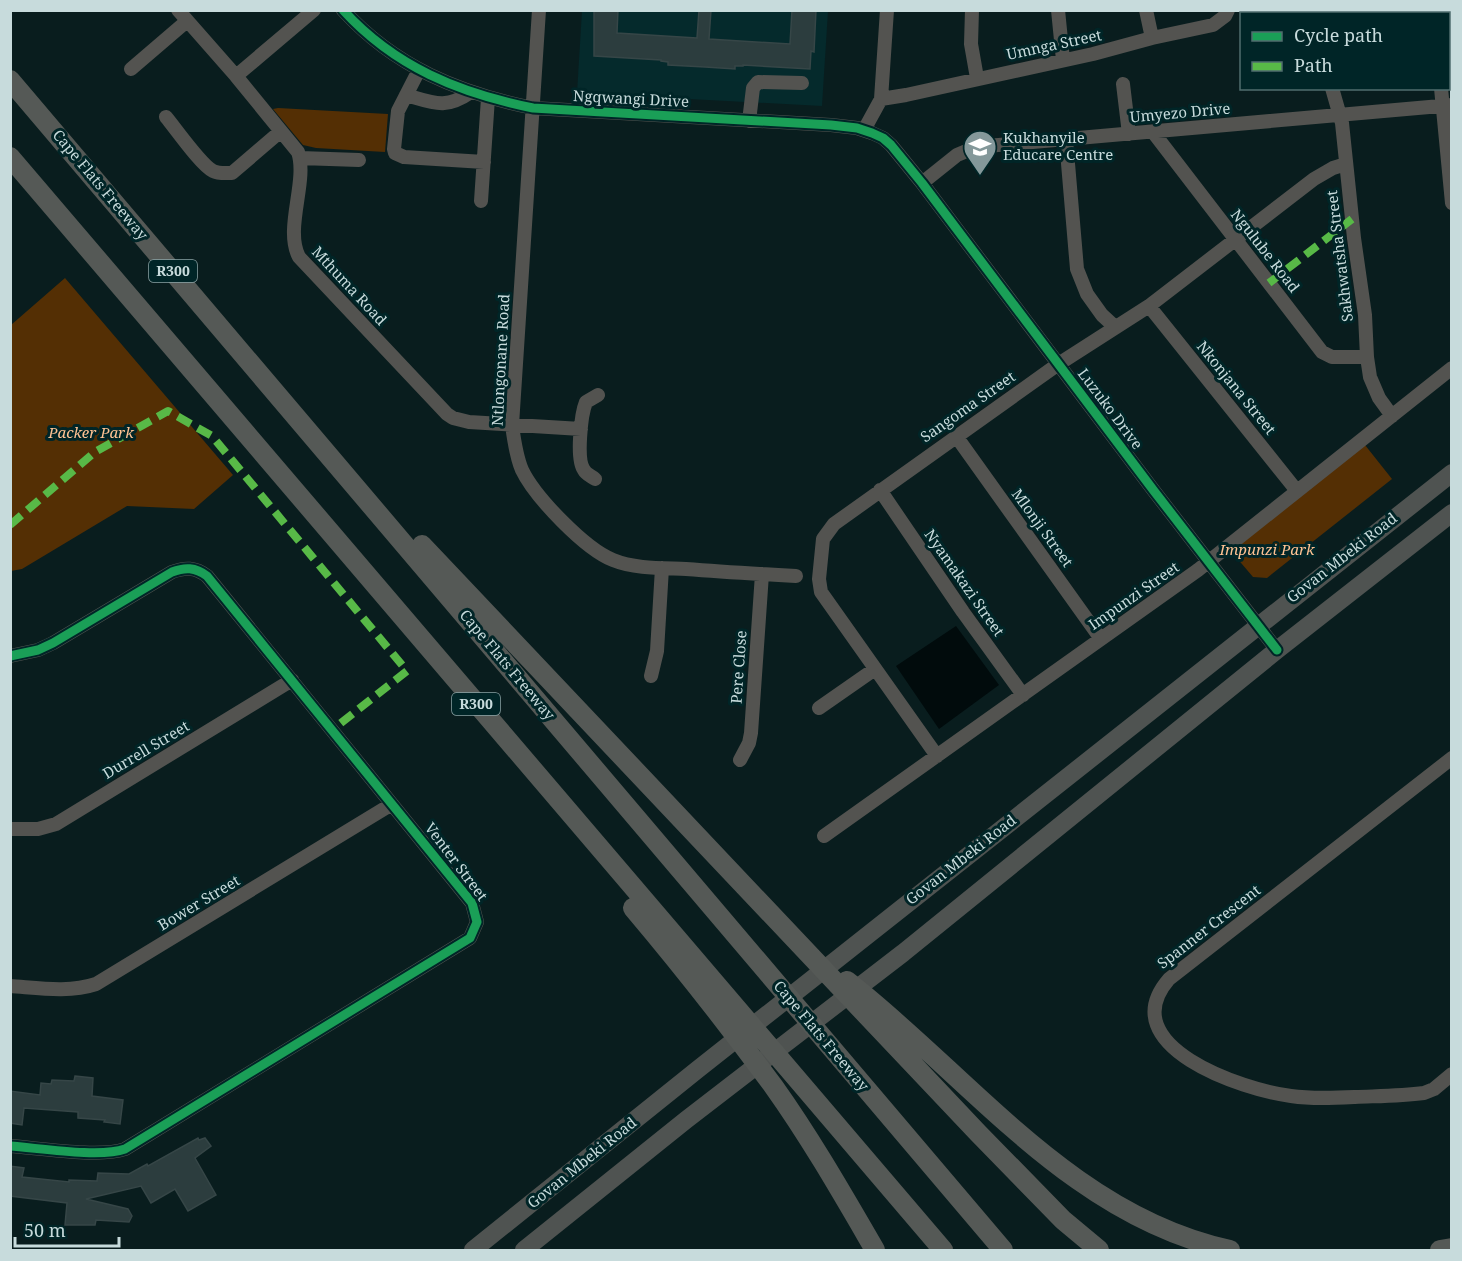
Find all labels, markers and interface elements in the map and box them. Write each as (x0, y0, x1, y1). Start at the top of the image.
legend (1240, 12, 1450, 90)
text: Cycle path (1294, 23, 1383, 47)
street label: Umnga Street (1004, 24, 1103, 64)
text: Path (1294, 53, 1333, 77)
street label: Ngqwangi Drive (573, 85, 690, 111)
street label: Umyezo Drive (1129, 98, 1231, 126)
street label: Cape Flats Freeway (49, 125, 153, 244)
place label: Kukhanyile Educare Centre (1003, 127, 1113, 164)
school or university icon: Kukhanyile Educare Centre (962, 129, 998, 176)
street label: Sakhwatsha Street (1321, 189, 1357, 323)
street label: Ngulube Road (1227, 205, 1305, 296)
street label: Mthuma Road (308, 242, 392, 329)
road number: R300 (149, 260, 197, 282)
street label: Ntlongonane Road (487, 293, 513, 427)
street label: Nkonjana Street (1193, 336, 1281, 438)
street label: Luzuko Drive (1074, 364, 1148, 453)
street label: Sangoma Street (916, 366, 1019, 446)
park label: Packer Park (47, 422, 134, 442)
street label: Mlonji Street (1008, 484, 1078, 571)
street label: Govan Mbeki Road (1282, 508, 1401, 607)
street label: Nyamakazi Street (920, 525, 1009, 640)
park label: Impunzi Park (1218, 539, 1315, 559)
street label: Impunzi Street (1084, 557, 1183, 634)
street label: Cape Flats Freeway (456, 605, 560, 724)
street label: Pere Close (725, 630, 751, 704)
road number: R300 (452, 693, 500, 715)
street label: Durrell Street (98, 715, 192, 783)
street label: Govan Mbeki Road (901, 810, 1020, 909)
street label: Venter Street (421, 818, 493, 905)
street label: Bower Street (154, 870, 243, 934)
street label: Spanner Crescent (1153, 880, 1264, 973)
street label: Cape Flats Freeway (770, 976, 874, 1095)
street label: Govan Mbeki Road (523, 1112, 640, 1212)
scale bar (15, 1210, 118, 1248)
text: 50 m (24, 1218, 66, 1242)

